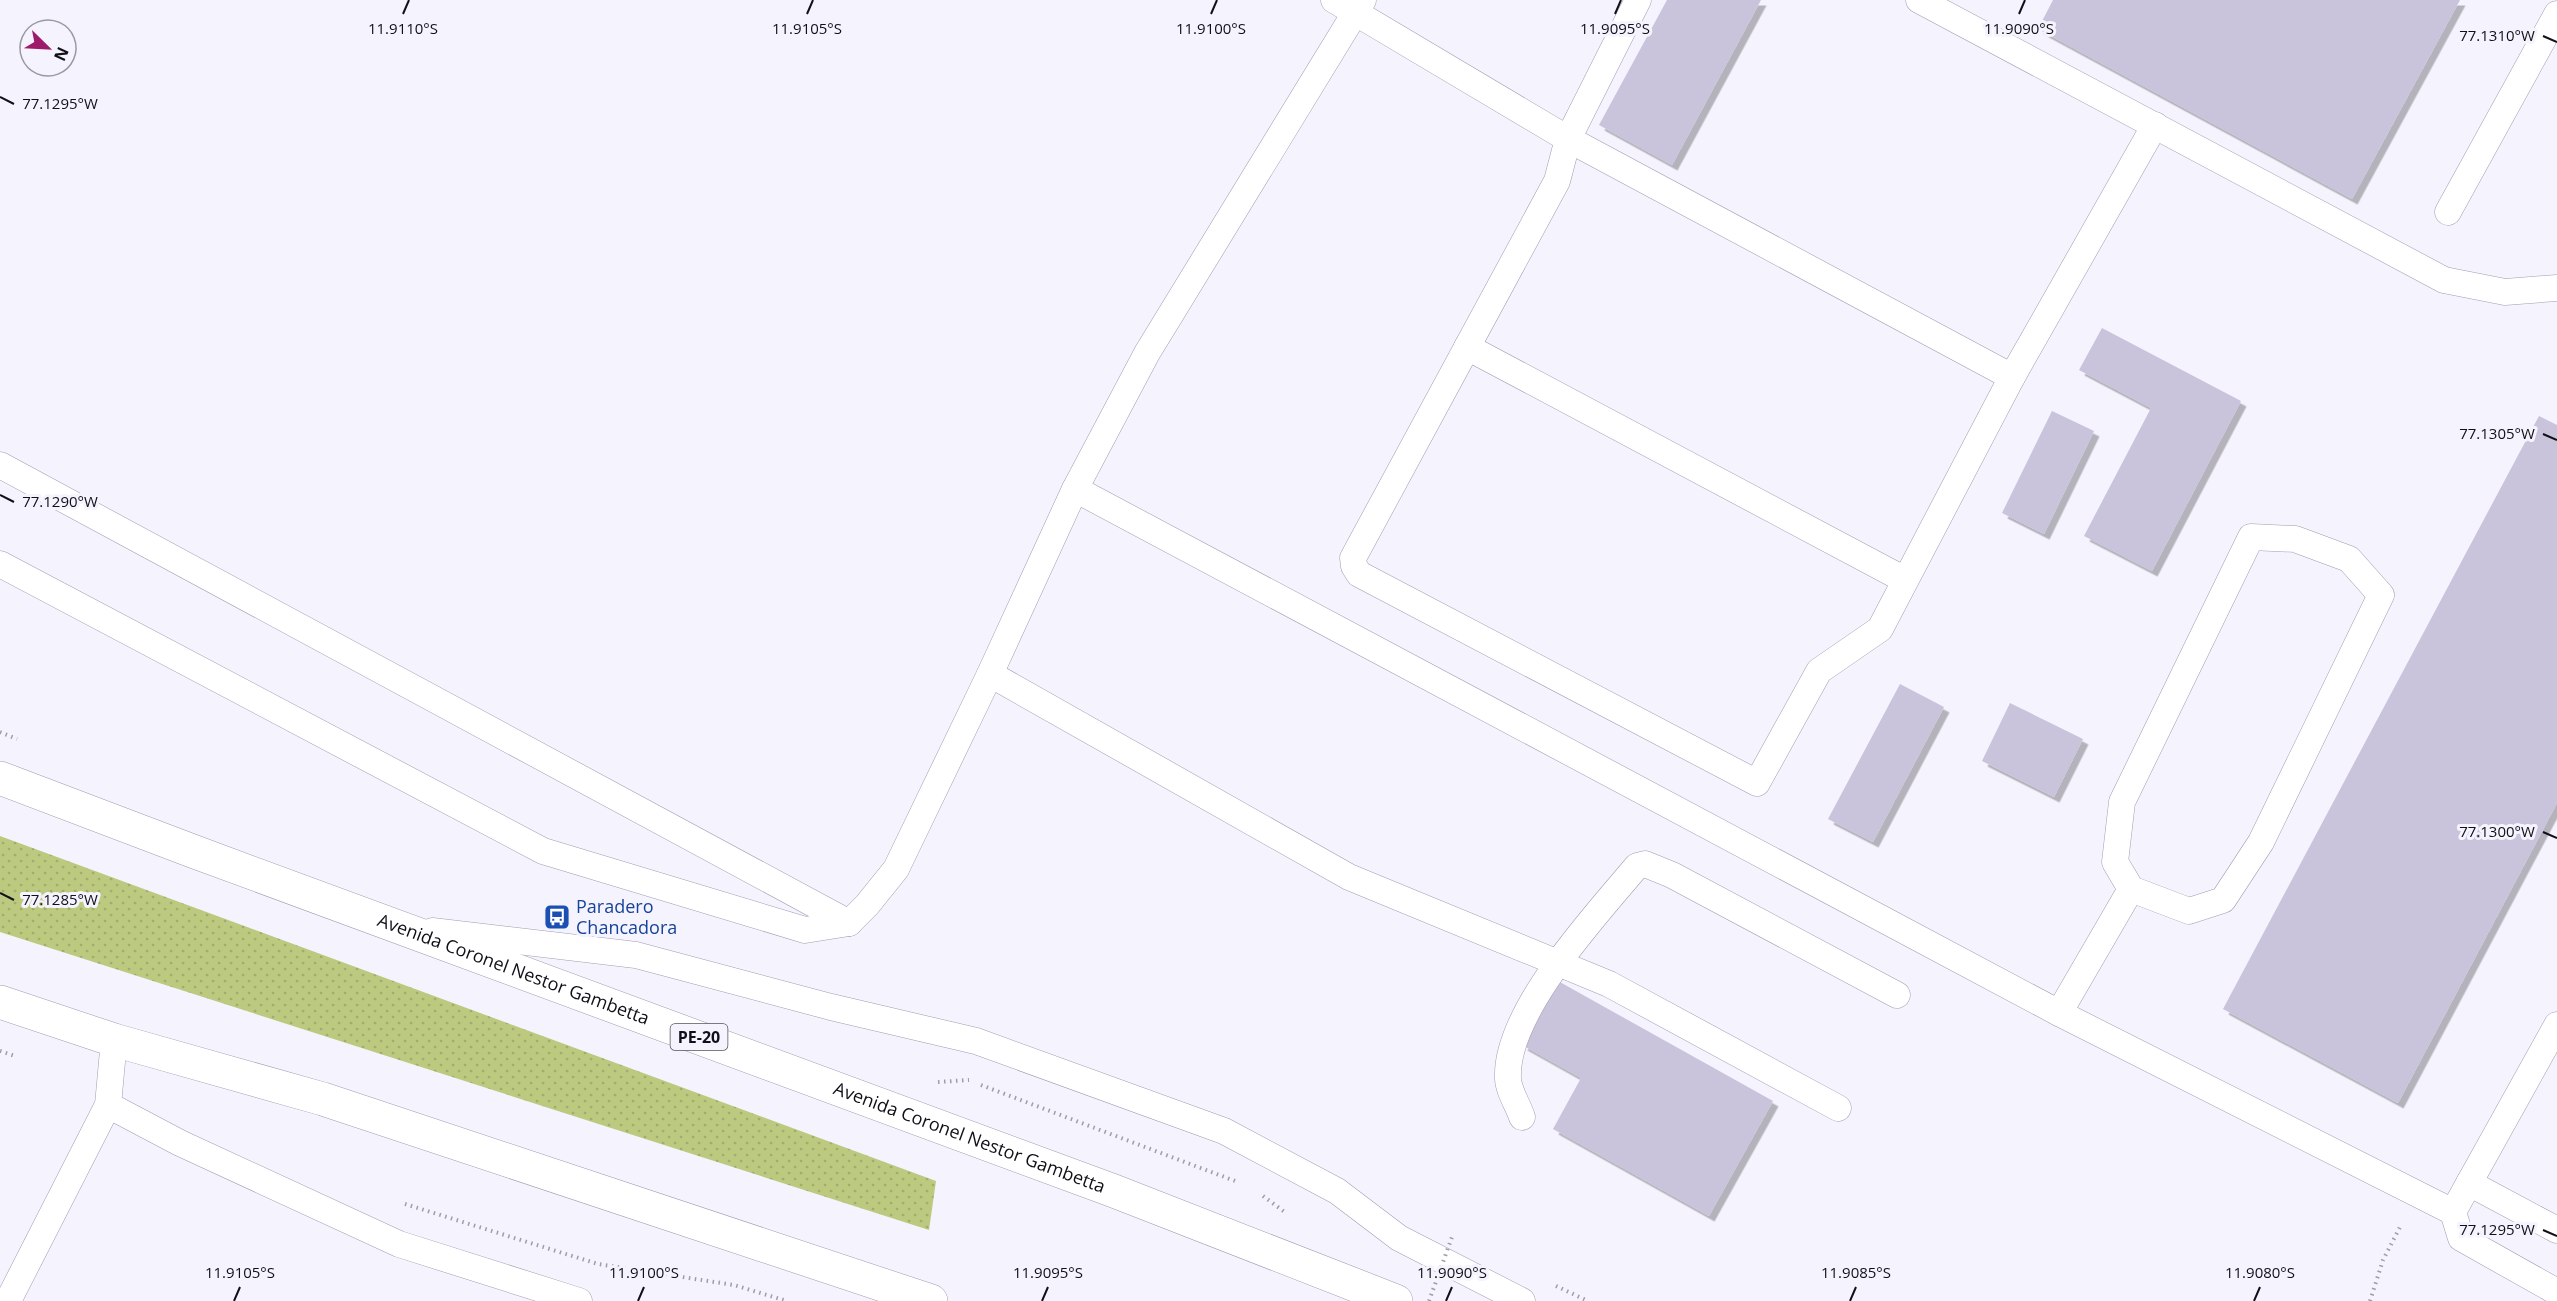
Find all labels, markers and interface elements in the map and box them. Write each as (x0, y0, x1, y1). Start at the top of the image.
north arrow (18, 18, 78, 78)
text: 11.9110°S (368, 18, 438, 38)
text: 11.9105°S (772, 18, 842, 38)
text: 11.9100°S (1176, 18, 1246, 38)
text: 11.9095°S (1580, 18, 1650, 38)
text: 11.9090°S (1984, 18, 2054, 38)
text: 77.1310°W (2459, 25, 2535, 45)
text: N (49, 44, 74, 65)
text: 77.1295°W (22, 93, 98, 113)
text: 77.1305°W (2459, 423, 2535, 443)
text: 77.1290°W (22, 491, 98, 511)
text: 77.1300°W (2459, 821, 2535, 841)
text: 77.1285°W (22, 889, 98, 909)
place label: Paradero Chancadora (576, 894, 677, 939)
bus stop icon: Paradero Chancadora (542, 902, 572, 932)
street label: Avenida Coronel Nestor Gambetta (375, 907, 653, 1030)
road number: PE-20 (670, 1024, 728, 1050)
street label: Avenida Coronel Nestor Gambetta (831, 1076, 1109, 1198)
text: 77.1295°W (2459, 1219, 2535, 1239)
text: 11.9105°S (205, 1262, 275, 1282)
text: 11.9100°S (609, 1262, 679, 1282)
text: 11.9095°S (1013, 1262, 1083, 1282)
text: 11.9090°S (1417, 1262, 1487, 1282)
text: 11.9085°S (1821, 1262, 1891, 1282)
text: 11.9080°S (2225, 1262, 2295, 1282)

